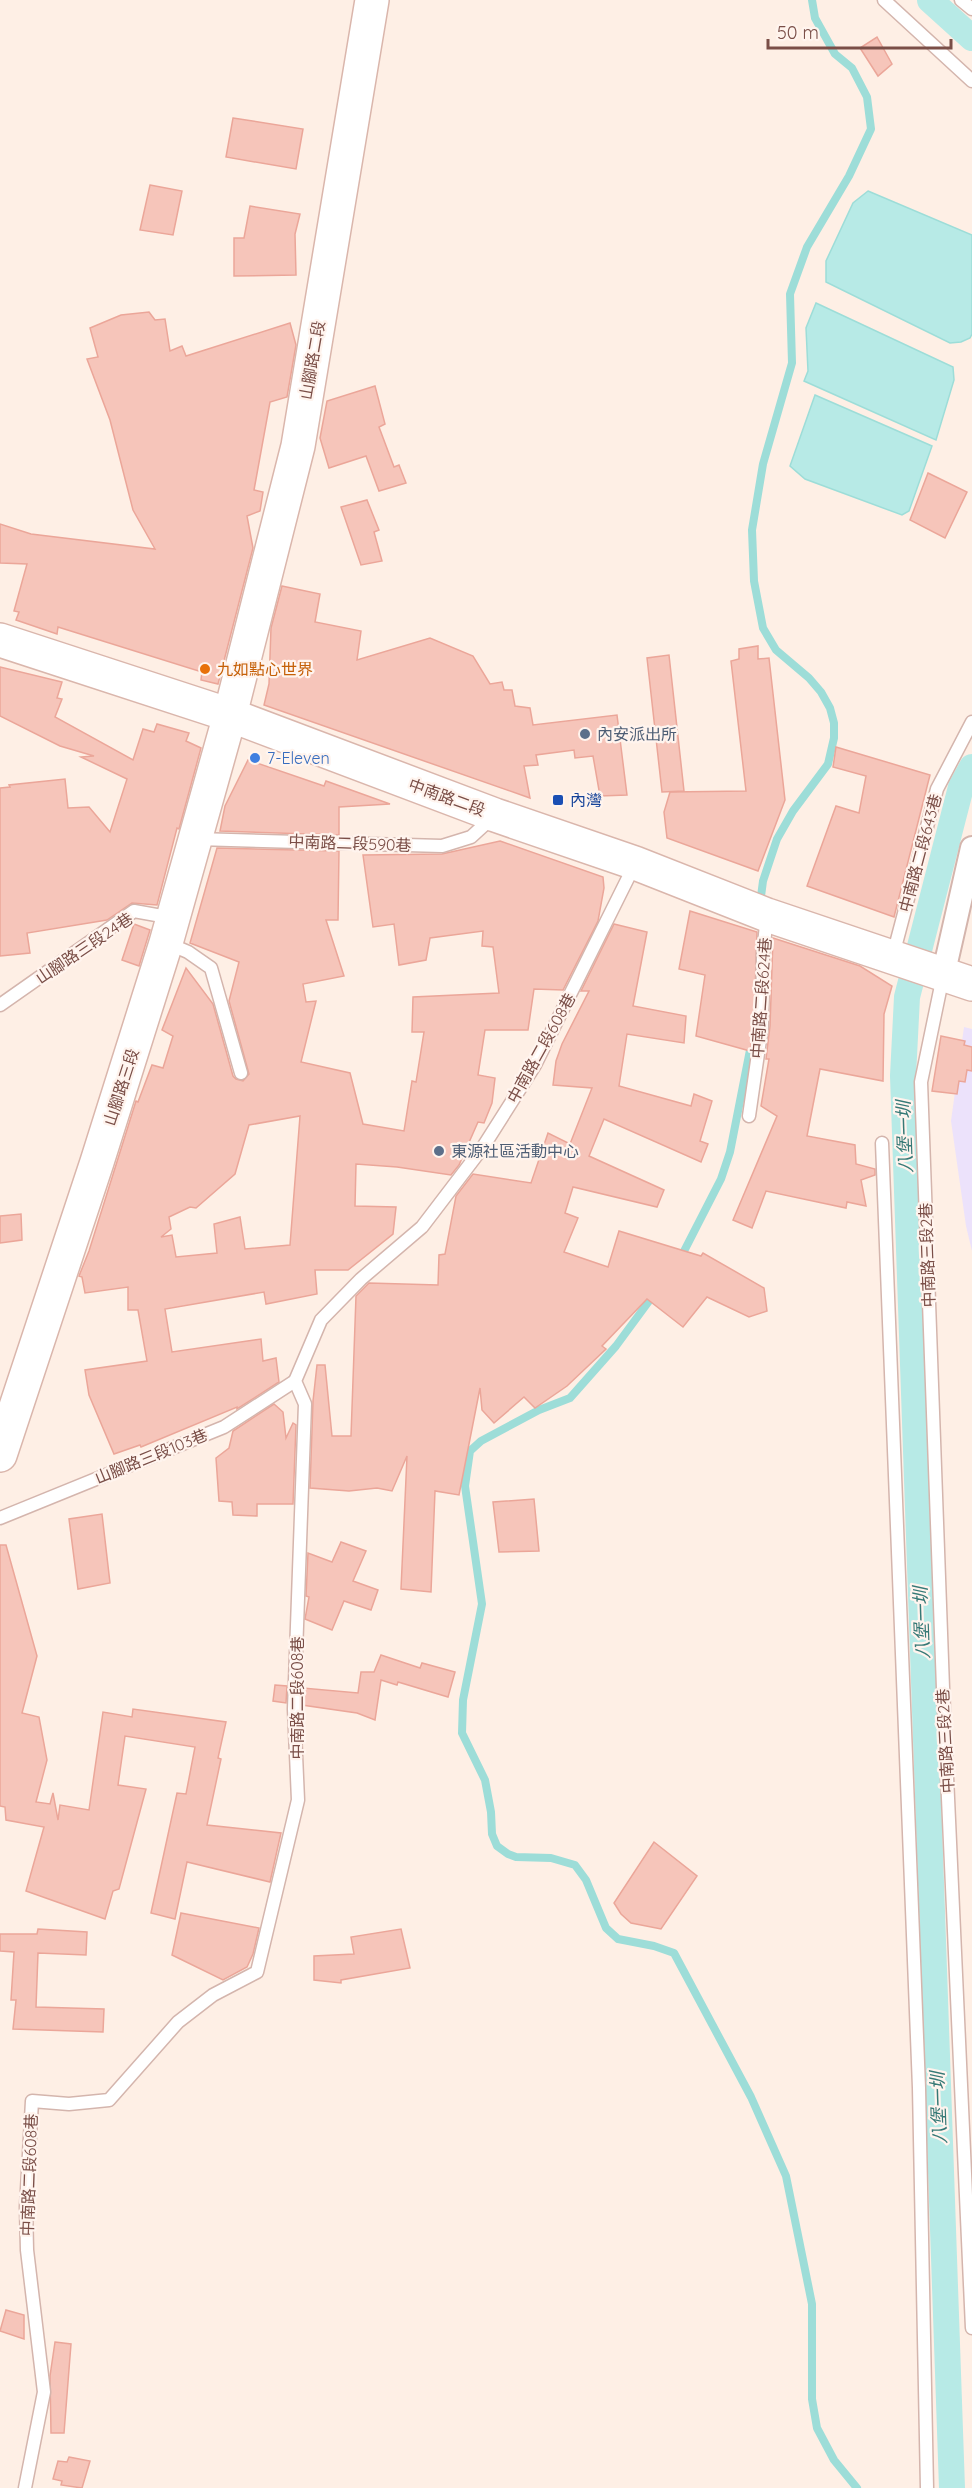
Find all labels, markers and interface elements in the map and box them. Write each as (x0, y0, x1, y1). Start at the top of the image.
scale bar (768, 12, 951, 50)
text: 50 m (777, 21, 819, 44)
street label: 山腳路二段 (295, 319, 329, 401)
place label: 九如點心世界 (217, 659, 313, 679)
marker: 九如點心世界 (198, 662, 212, 676)
place label: 內安派出所 (597, 724, 677, 744)
marker: 內安派出所 (578, 727, 592, 741)
place label: 7-Eleven (267, 748, 330, 768)
marker: 7-Eleven (248, 751, 262, 765)
street label: 中南路二段 (406, 774, 488, 820)
place label: 內灣 (570, 790, 602, 810)
street label: 中南路二段643巷 (895, 792, 945, 914)
marker: 內灣 (551, 793, 565, 807)
street label: 中南路二段590巷 (288, 831, 412, 855)
street label: 山腳路三段24巷 (32, 908, 136, 988)
street label: 中南路二段624巷 (747, 937, 775, 1059)
street label: 中南路二段608巷 (502, 989, 580, 1107)
street label: 山腳路三段 (99, 1046, 143, 1128)
water label: 八堡一圳 (892, 1098, 917, 1173)
place label: 東源社區活動中心 (451, 1141, 579, 1161)
marker: 東源社區活動中心 (432, 1144, 446, 1158)
street label: 中南路三段2巷 (915, 1202, 939, 1308)
street label: 山腳路三段103巷 (92, 1424, 210, 1488)
water label: 八堡一圳 (909, 1584, 934, 1659)
street label: 中南路二段608巷 (287, 1637, 307, 1759)
street label: 中南路三段2巷 (932, 1688, 958, 1794)
water label: 八堡一圳 (926, 2069, 951, 2144)
street label: 中南路二段608巷 (17, 2113, 41, 2237)

